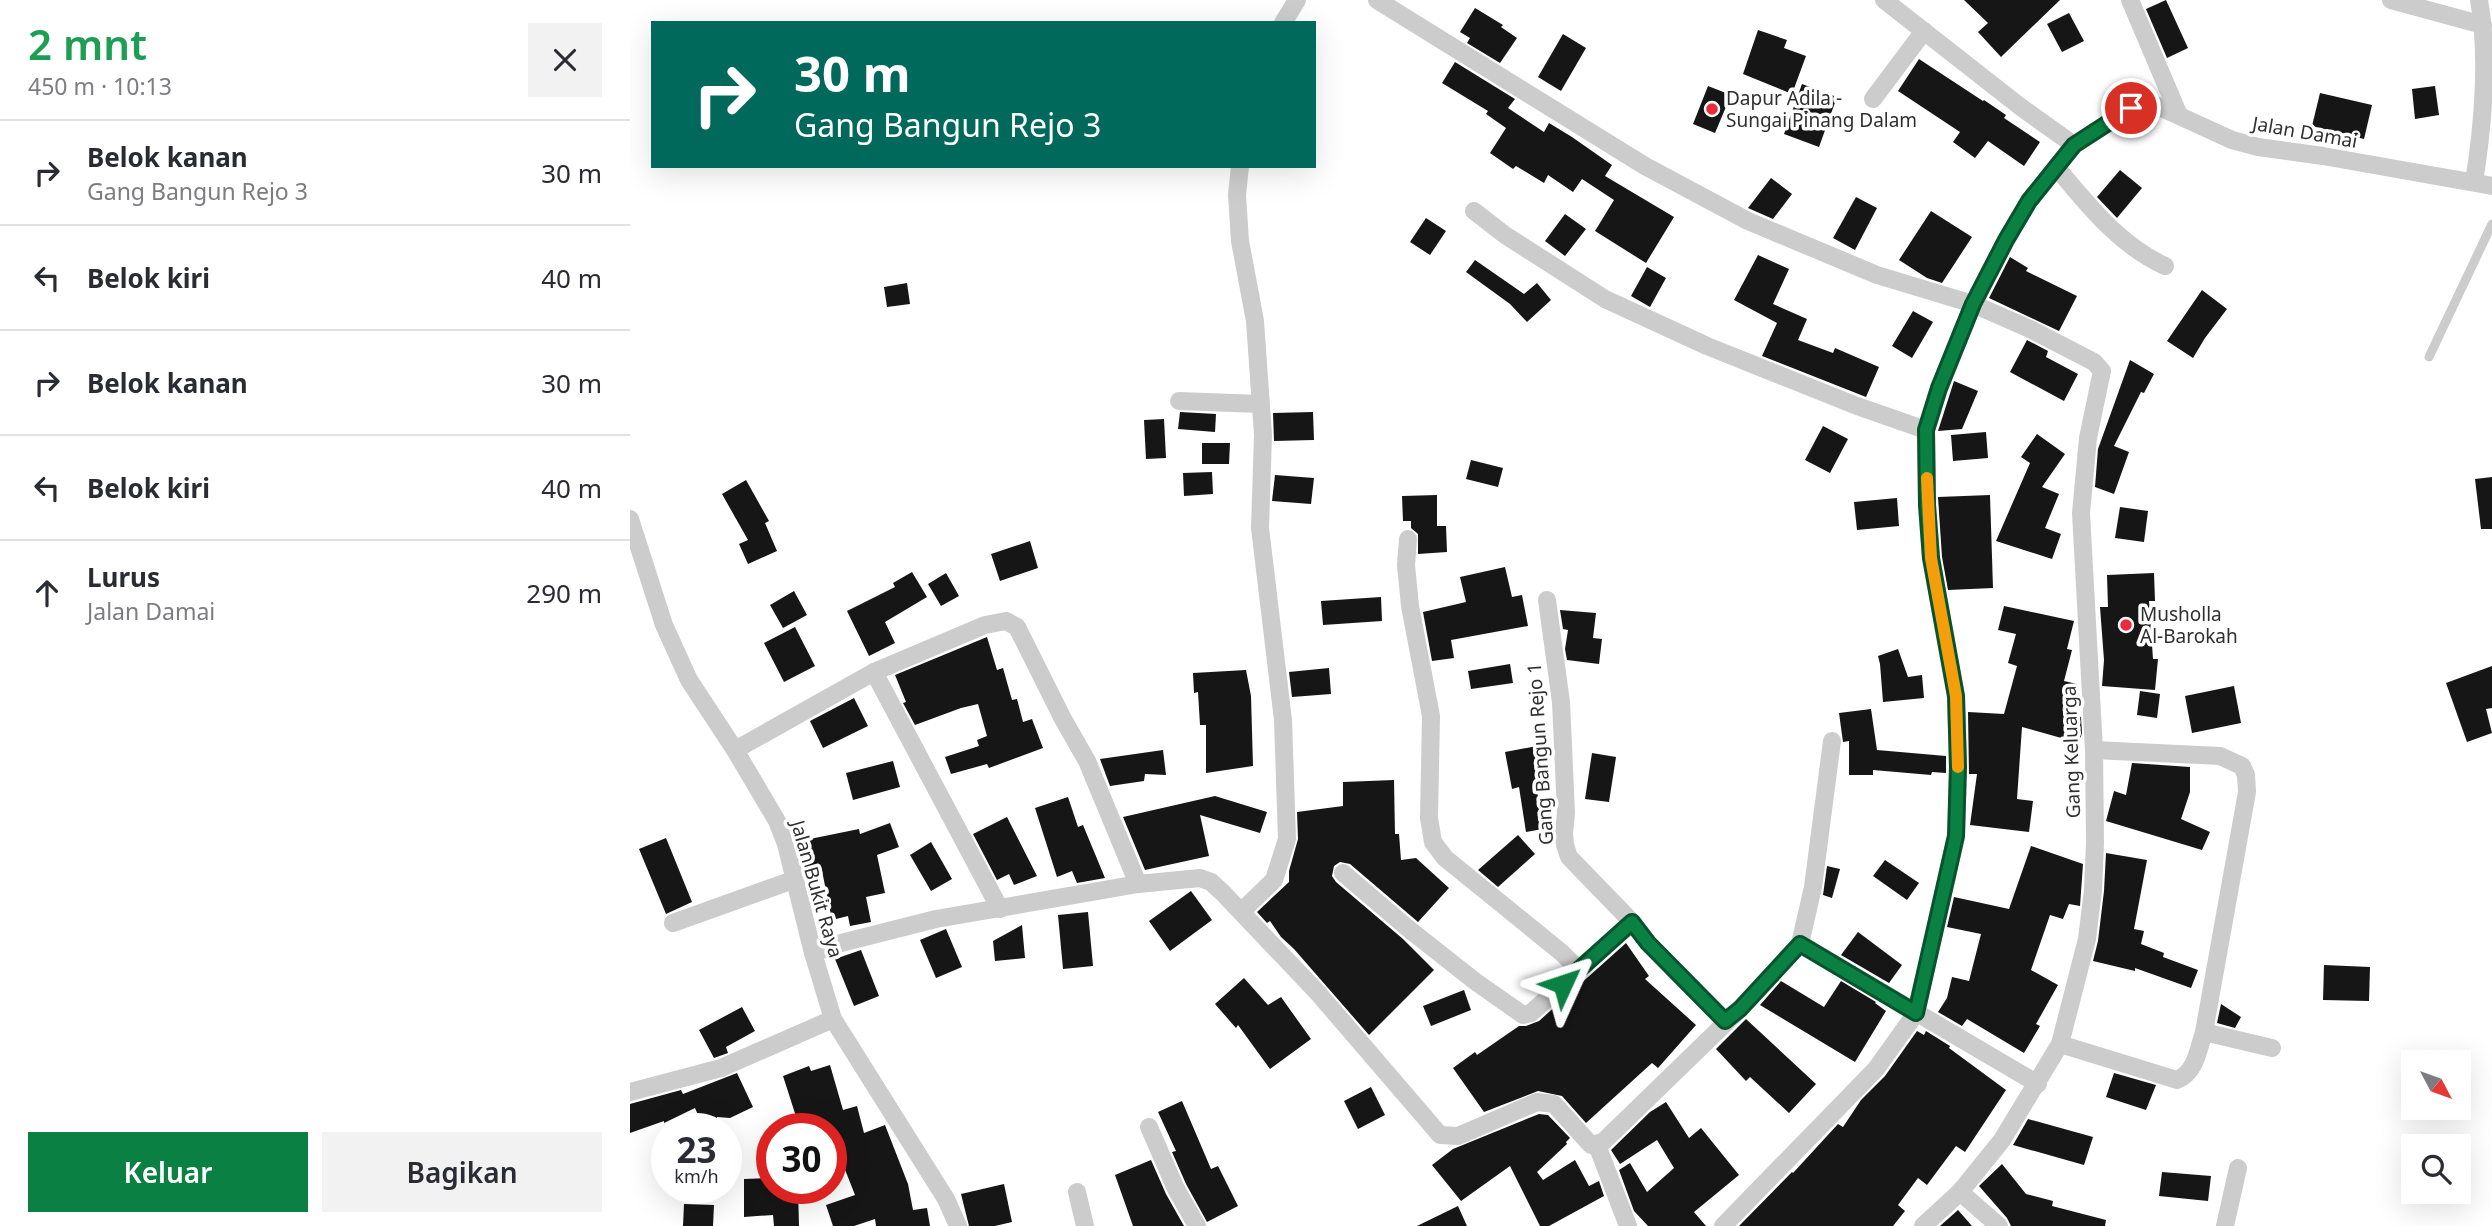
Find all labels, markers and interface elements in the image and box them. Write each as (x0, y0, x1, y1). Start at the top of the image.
text: 2 mnt (28, 15, 147, 72)
button: close (528, 23, 602, 97)
text: 30 m (794, 40, 911, 106)
icon: right (679, 49, 770, 140)
text: 450 m · 10:13 (28, 70, 172, 102)
pin (2101, 78, 2161, 138)
place label: Dapur Adila - Sungai Pinang Dalam (1726, 85, 1917, 133)
icon: arrive (2112, 89, 2150, 127)
marker: Dapur Adila - Sungai Pinang Dalam (1704, 101, 1720, 117)
text: Gang Bangun Rejo 3 (794, 103, 1101, 146)
street label: Jalan Damai (2249, 110, 2359, 154)
text: Belok kanan (87, 139, 248, 175)
icon: right (28, 154, 66, 192)
text: 30 m (541, 155, 602, 191)
text: Gang Bangun Rejo 3 (87, 175, 308, 207)
icon: left (28, 259, 66, 297)
text: Belok kiri (87, 260, 210, 296)
text: 40 m (541, 260, 602, 296)
icon: right (28, 364, 66, 402)
text: Belok kanan (87, 365, 248, 401)
text: 30 m (541, 365, 602, 401)
icon: left (28, 469, 66, 507)
text: Belok kiri (87, 470, 210, 506)
text: 40 m (541, 470, 602, 506)
text: Lurus (87, 559, 160, 595)
icon: ahead (28, 574, 66, 612)
text: 290 m (526, 575, 602, 611)
text: Jalan Damai (87, 595, 215, 627)
place label: Musholla Al-Barokah (2140, 601, 2238, 649)
marker: Musholla Al-Barokah (2118, 617, 2134, 633)
street label: Gang Bangun Rejo 1 (1521, 662, 1559, 846)
street label: Gang Keluarga (2056, 685, 2086, 819)
street label: Jalan Bukit Raya (784, 815, 849, 961)
position arrow (1526, 947, 1600, 1021)
north arrow (2401, 1050, 2471, 1120)
map controls (2401, 1050, 2471, 1204)
speed limit sign: 30 (756, 1113, 847, 1204)
text: 23 (676, 1126, 717, 1173)
button: Keluar (28, 1132, 308, 1212)
button: Bagikan (322, 1132, 602, 1212)
button: search (2401, 1134, 2471, 1204)
text: km/h (674, 1164, 719, 1188)

